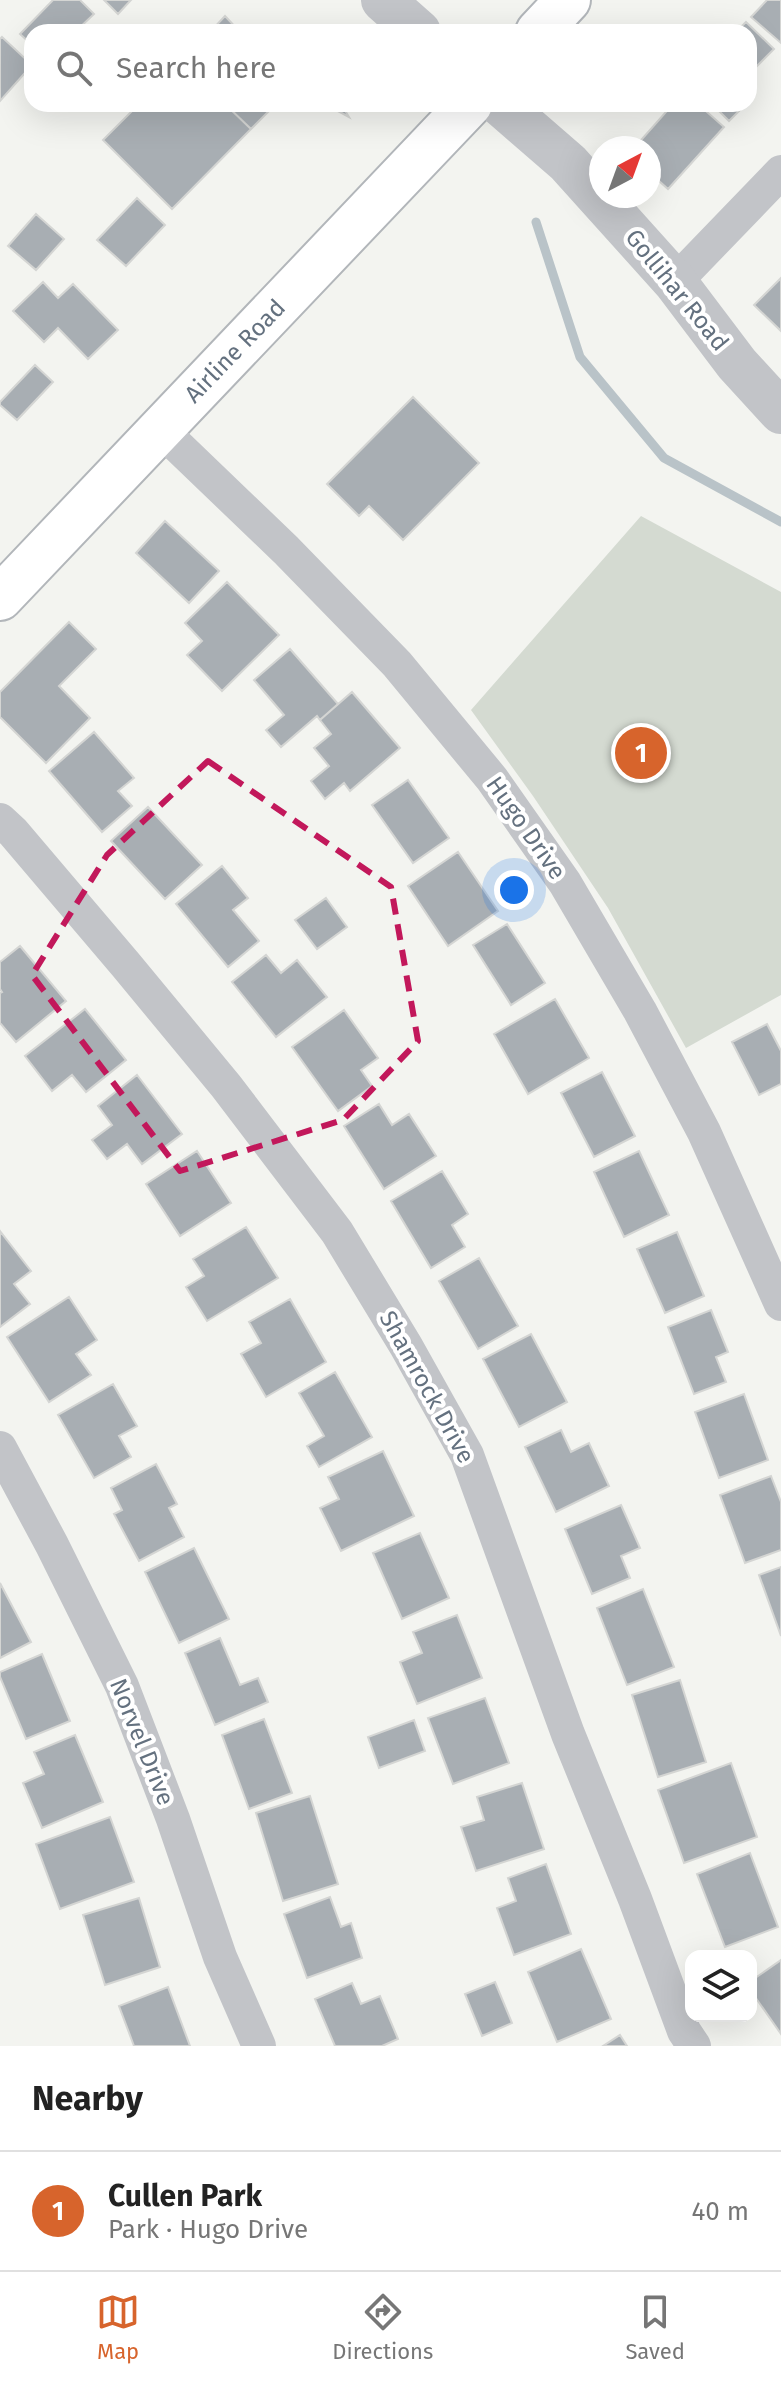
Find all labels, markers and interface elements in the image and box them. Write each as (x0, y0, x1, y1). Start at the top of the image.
search box (24, 24, 757, 112)
icon: search (52, 46, 96, 90)
text: Search here (116, 50, 276, 86)
north arrow (589, 136, 661, 208)
street label: Gollihar Road (620, 224, 734, 356)
street label: Airline Road (179, 294, 291, 408)
pin: 1 (615, 723, 667, 783)
street label: Hugo Drive (480, 771, 572, 885)
your location (494, 870, 534, 910)
street label: Shamrock Drive (374, 1306, 480, 1468)
street label: Norvel Drive (104, 1675, 180, 1809)
map controls (685, 1950, 757, 2022)
button: layers (685, 1950, 757, 2022)
text: Nearby (32, 2078, 143, 2119)
text: Cullen Park (108, 2178, 262, 2214)
text: 1 (52, 2196, 64, 2227)
text: 40 m (691, 2196, 749, 2227)
text: Park · Hugo Drive (108, 2214, 308, 2245)
tab: Map (96, 2290, 140, 2365)
tab: Directions (332, 2290, 433, 2365)
tab: Saved (625, 2290, 685, 2365)

